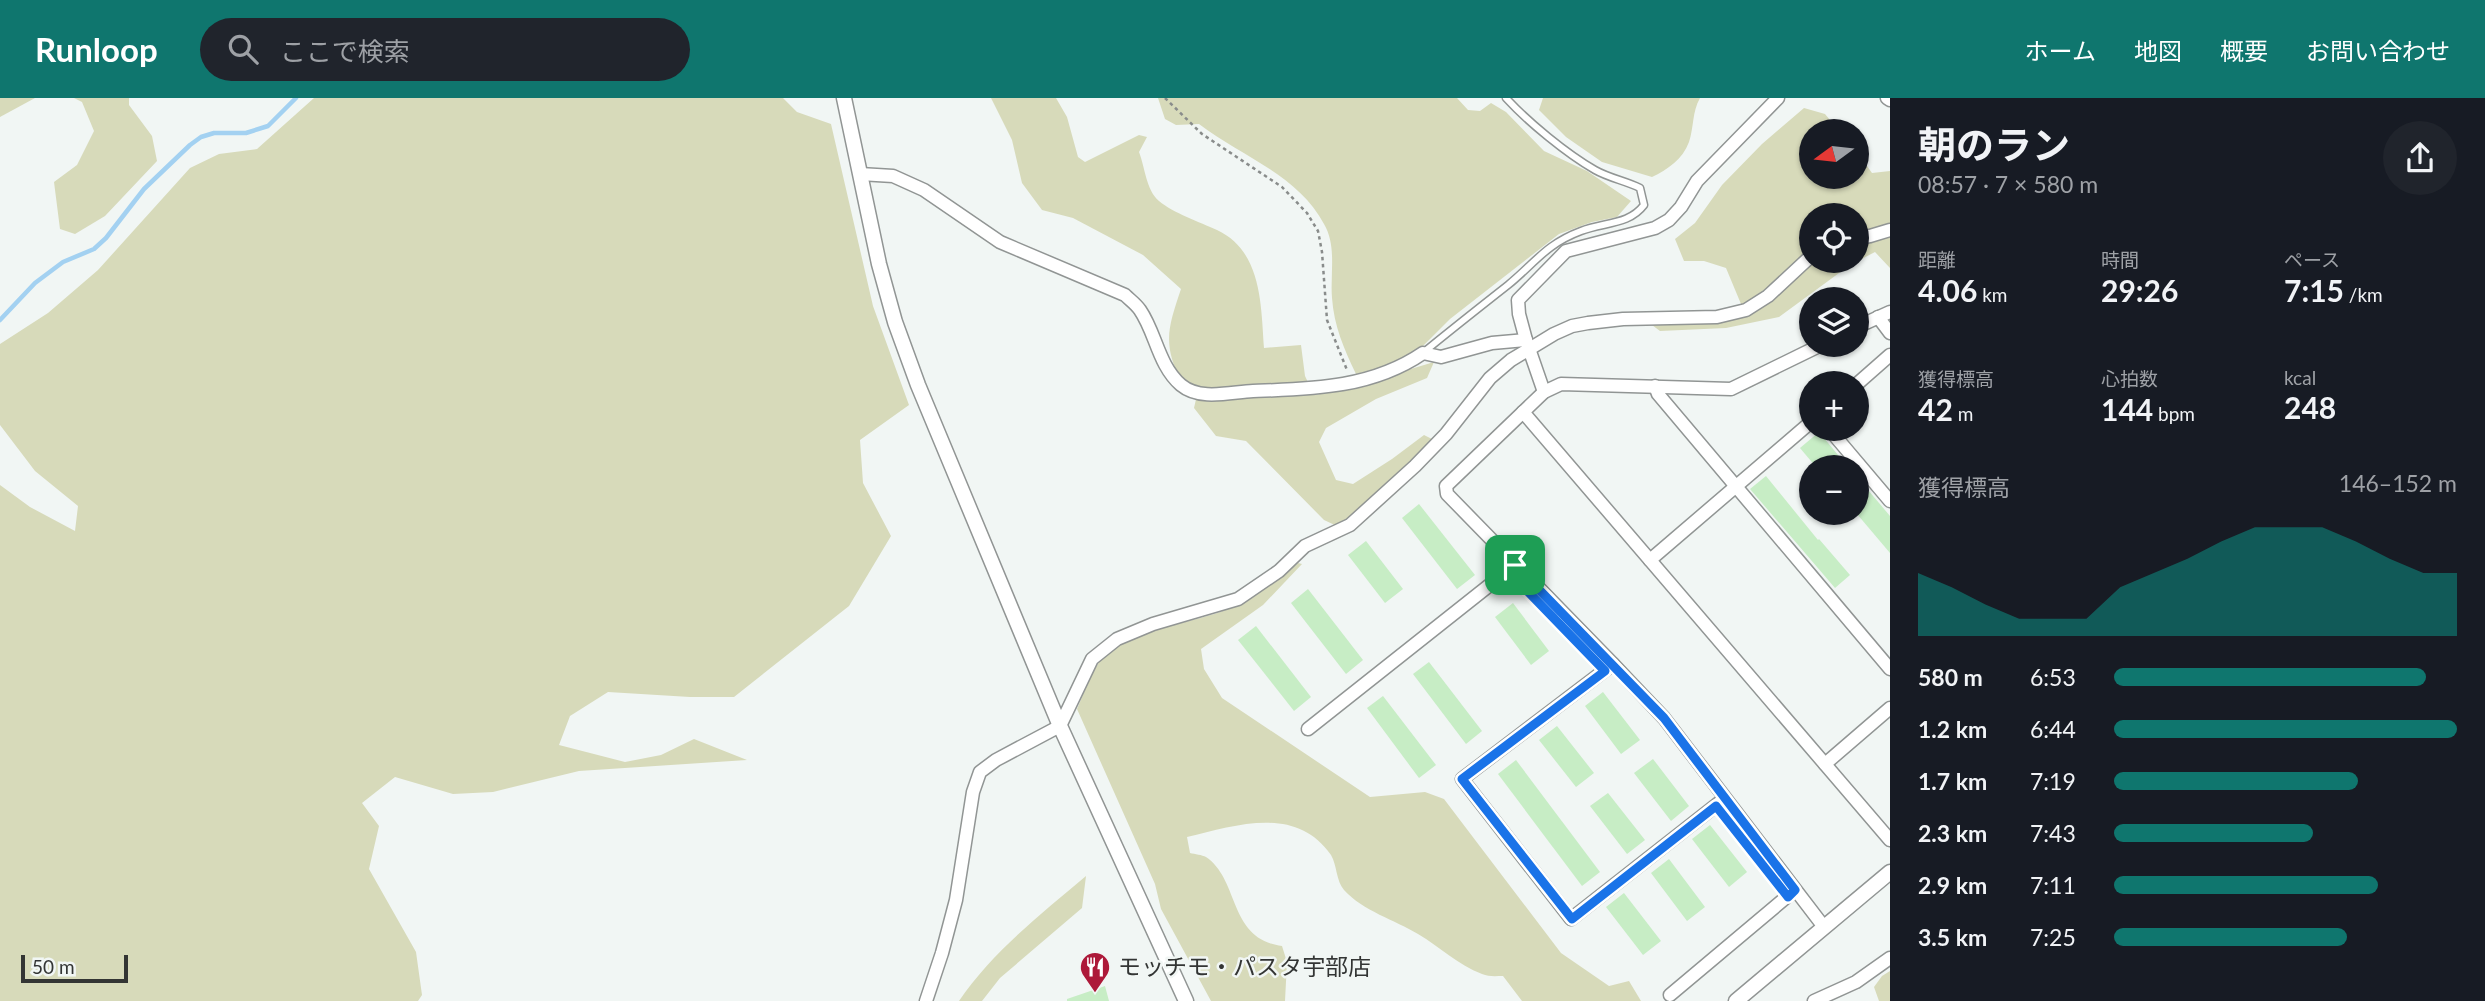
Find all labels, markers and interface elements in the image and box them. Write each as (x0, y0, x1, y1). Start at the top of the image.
search box (200, 18, 690, 81)
text: Runloop (35, 29, 158, 69)
icon: search (224, 30, 262, 68)
text: ここで検索 (280, 35, 410, 67)
text: ホーム (2025, 36, 2096, 65)
text: 地図 (2134, 36, 2182, 65)
text: 概要 (2220, 36, 2268, 65)
text: お問い合わせ (2306, 36, 2450, 65)
north arrow (1799, 119, 1869, 189)
map controls (1799, 119, 1869, 525)
text: 朝のラン (1918, 121, 2070, 167)
button: share (2383, 121, 2457, 195)
text: 08:57 · 7 × 580 m (1918, 170, 2098, 198)
button: locate (1799, 203, 1869, 273)
text: 距離 (1918, 248, 1956, 271)
text: 時間 (2101, 248, 2139, 271)
text: ペース (2284, 248, 2340, 271)
text: 4.06 (1918, 272, 1977, 308)
text: 29:26 (2101, 272, 2178, 308)
text: 7:15 (2284, 272, 2344, 308)
text: km (1977, 283, 2007, 306)
text: /km (2344, 283, 2383, 306)
button: layers (1799, 287, 1869, 357)
text: kcal (2284, 366, 2316, 389)
text: 獲得標高 (1918, 367, 1994, 390)
text: 心拍数 (2101, 367, 2158, 390)
button: + (1799, 371, 1869, 441)
text: 248 (2284, 389, 2336, 425)
text: 42 (1918, 391, 1953, 427)
text: 144 (2101, 391, 2153, 427)
text: m (1953, 402, 1973, 425)
text: bpm (2153, 402, 2195, 425)
button: − (1799, 455, 1869, 525)
text: 146–152 m (2339, 469, 2457, 497)
text: 獲得標高 (1918, 473, 2010, 501)
pin (1485, 535, 1545, 595)
icon: arrive (1496, 546, 1534, 584)
text: 580 m (1918, 663, 1983, 691)
text: 6:53 (2030, 663, 2076, 691)
text: 1.2 km (1918, 715, 1987, 743)
text: 6:44 (2030, 715, 2076, 743)
text: 1.7 km (1918, 767, 1987, 795)
text: 7:19 (2030, 767, 2076, 795)
text: 2.3 km (1918, 819, 1987, 847)
text: 7:43 (2030, 819, 2076, 847)
text: 2.9 km (1918, 871, 1987, 899)
text: 7:11 (2030, 871, 2076, 899)
text: 3.5 km (1918, 923, 1987, 951)
text: 7:25 (2030, 923, 2076, 951)
restaurant icon: モッチモ・パスタ宇部店 (1078, 950, 1112, 994)
scale bar (21, 952, 128, 984)
place label: モッチモ・パスタ宇部店 (1118, 952, 1371, 980)
text: 50 m (32, 955, 75, 978)

